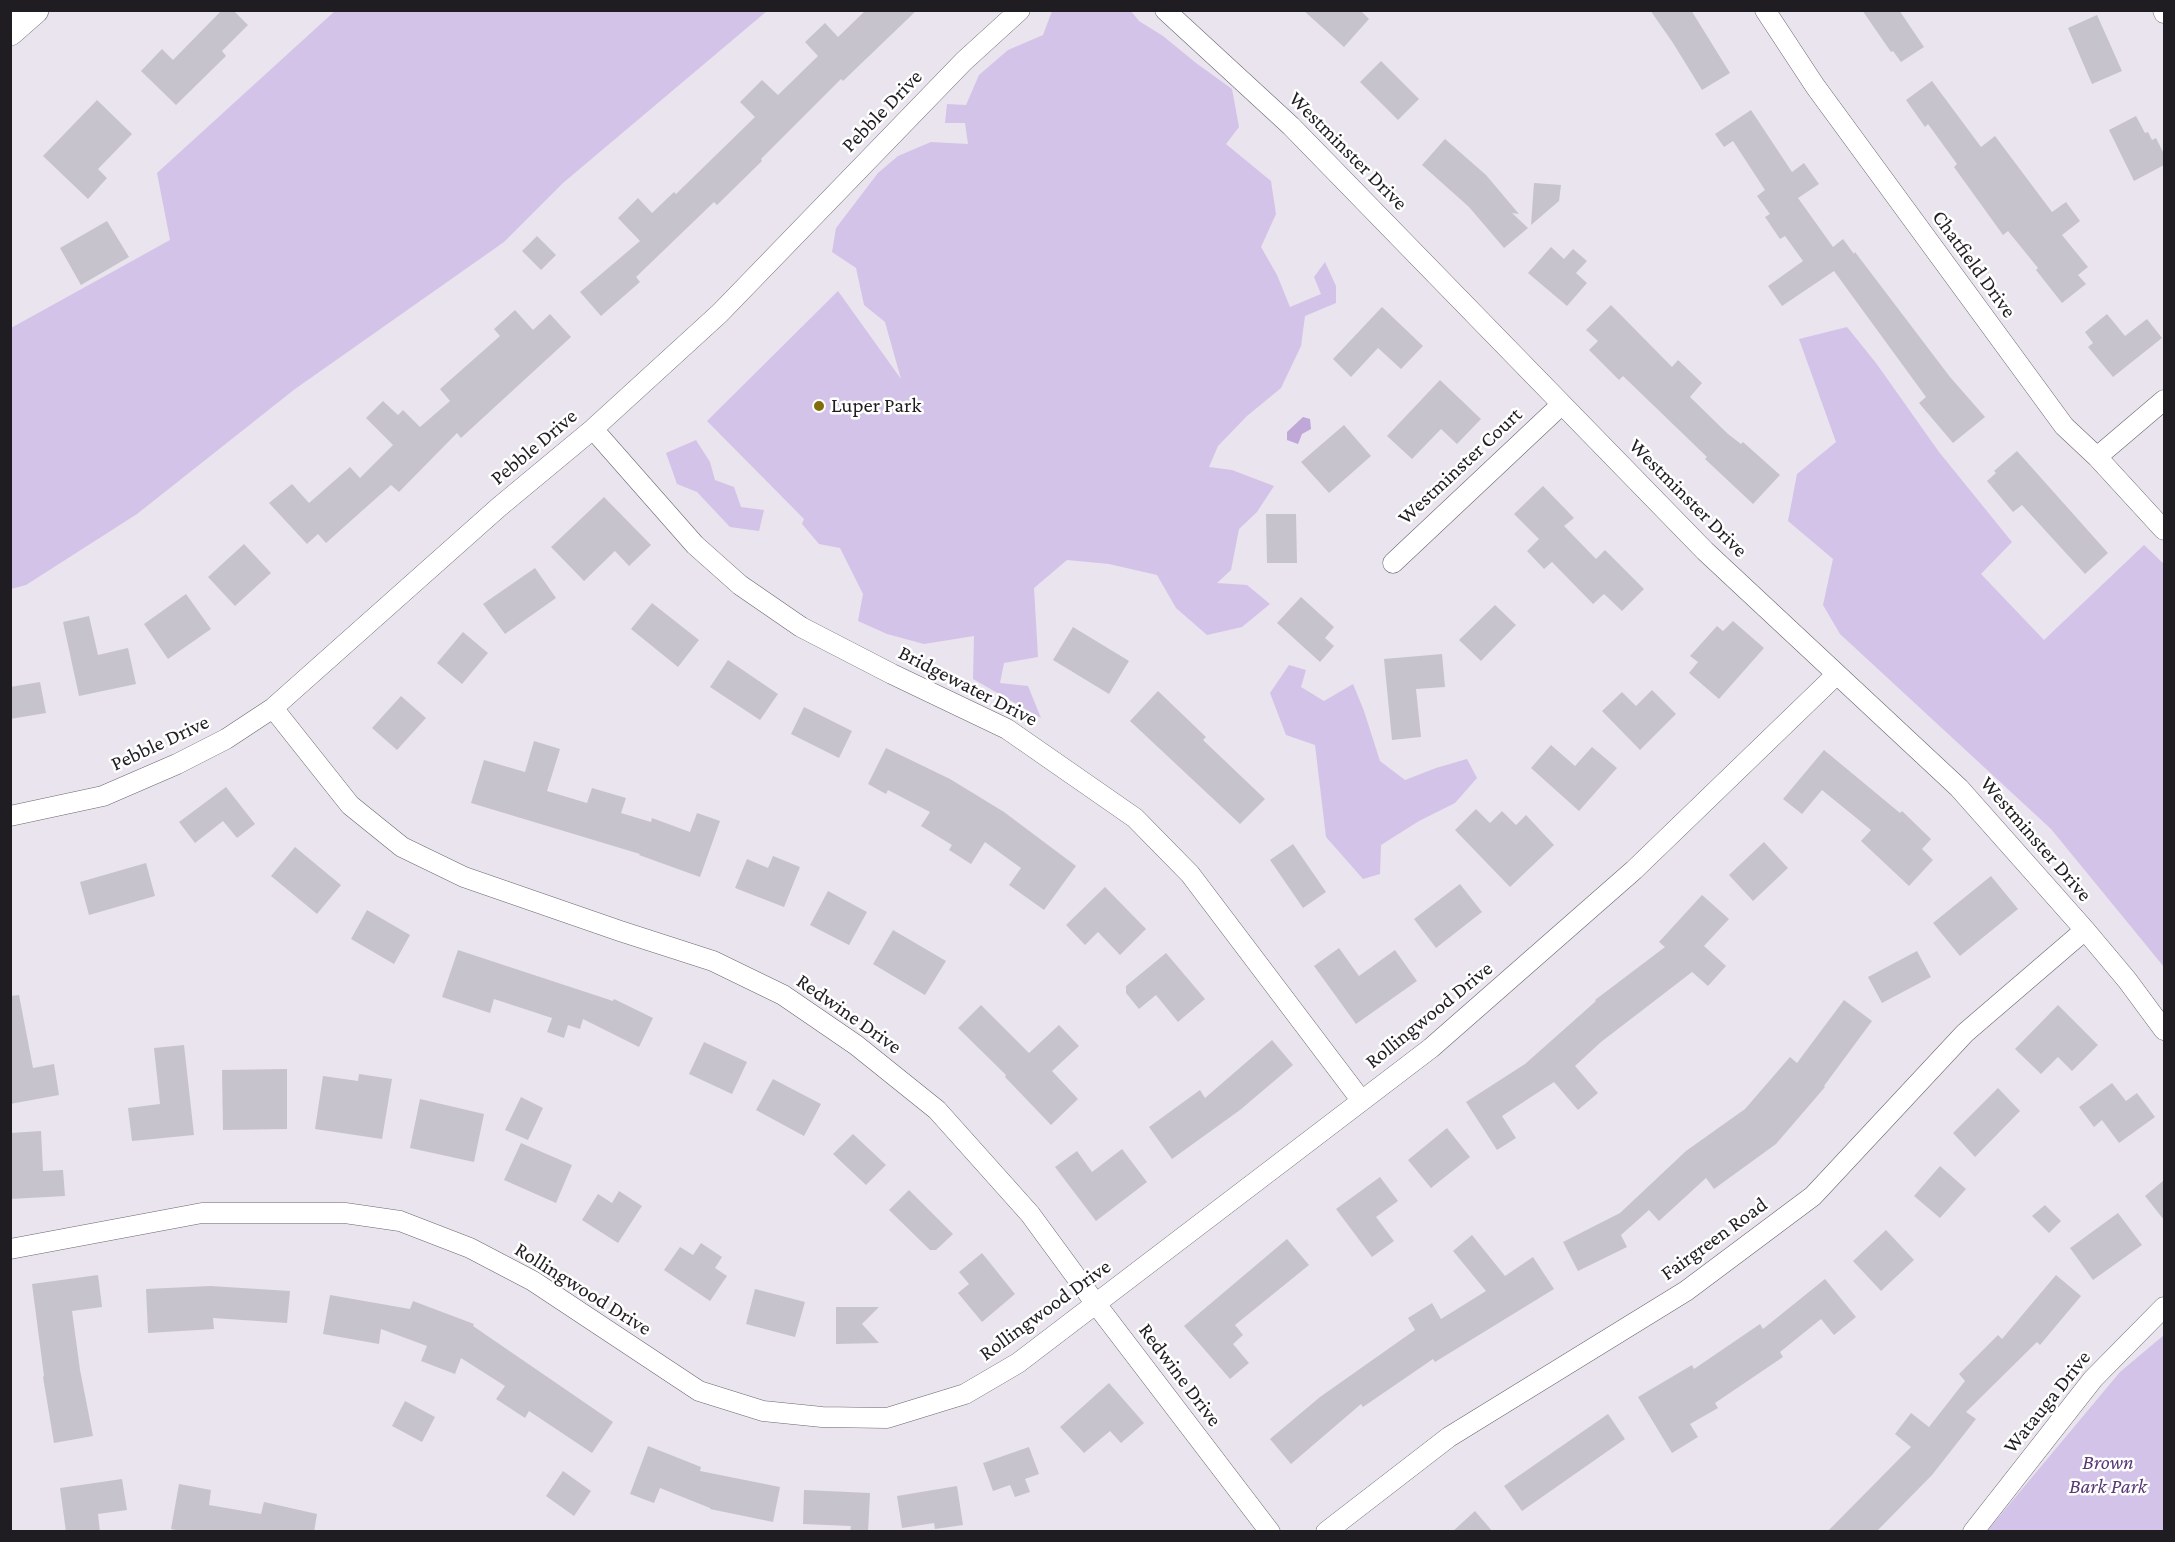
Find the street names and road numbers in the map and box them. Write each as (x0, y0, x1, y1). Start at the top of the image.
street label: Pebble Drive (836, 64, 928, 158)
street label: Westminster Drive (1283, 86, 1413, 216)
street label: Chatfield Drive (1926, 205, 2022, 323)
street label: Westminster Court (1393, 402, 1527, 530)
street label: Pebble Drive (486, 404, 582, 490)
street label: Westminster Drive (1623, 433, 1753, 563)
street label: Bridgewater Drive (894, 640, 1042, 732)
street label: Pebble Drive (107, 709, 213, 777)
street label: Westminster Drive (1975, 771, 2097, 907)
street label: Rollingwood Drive (1360, 956, 1498, 1074)
street label: Redwine Drive (791, 968, 907, 1060)
street label: Fairgreen Road (1656, 1192, 1772, 1286)
street label: Rollingwood Drive (510, 1237, 656, 1341)
street label: Rollingwood Drive (974, 1254, 1116, 1366)
street label: Redwine Drive (1133, 1318, 1227, 1432)
street label: Watauga Drive (1998, 1345, 2096, 1459)

